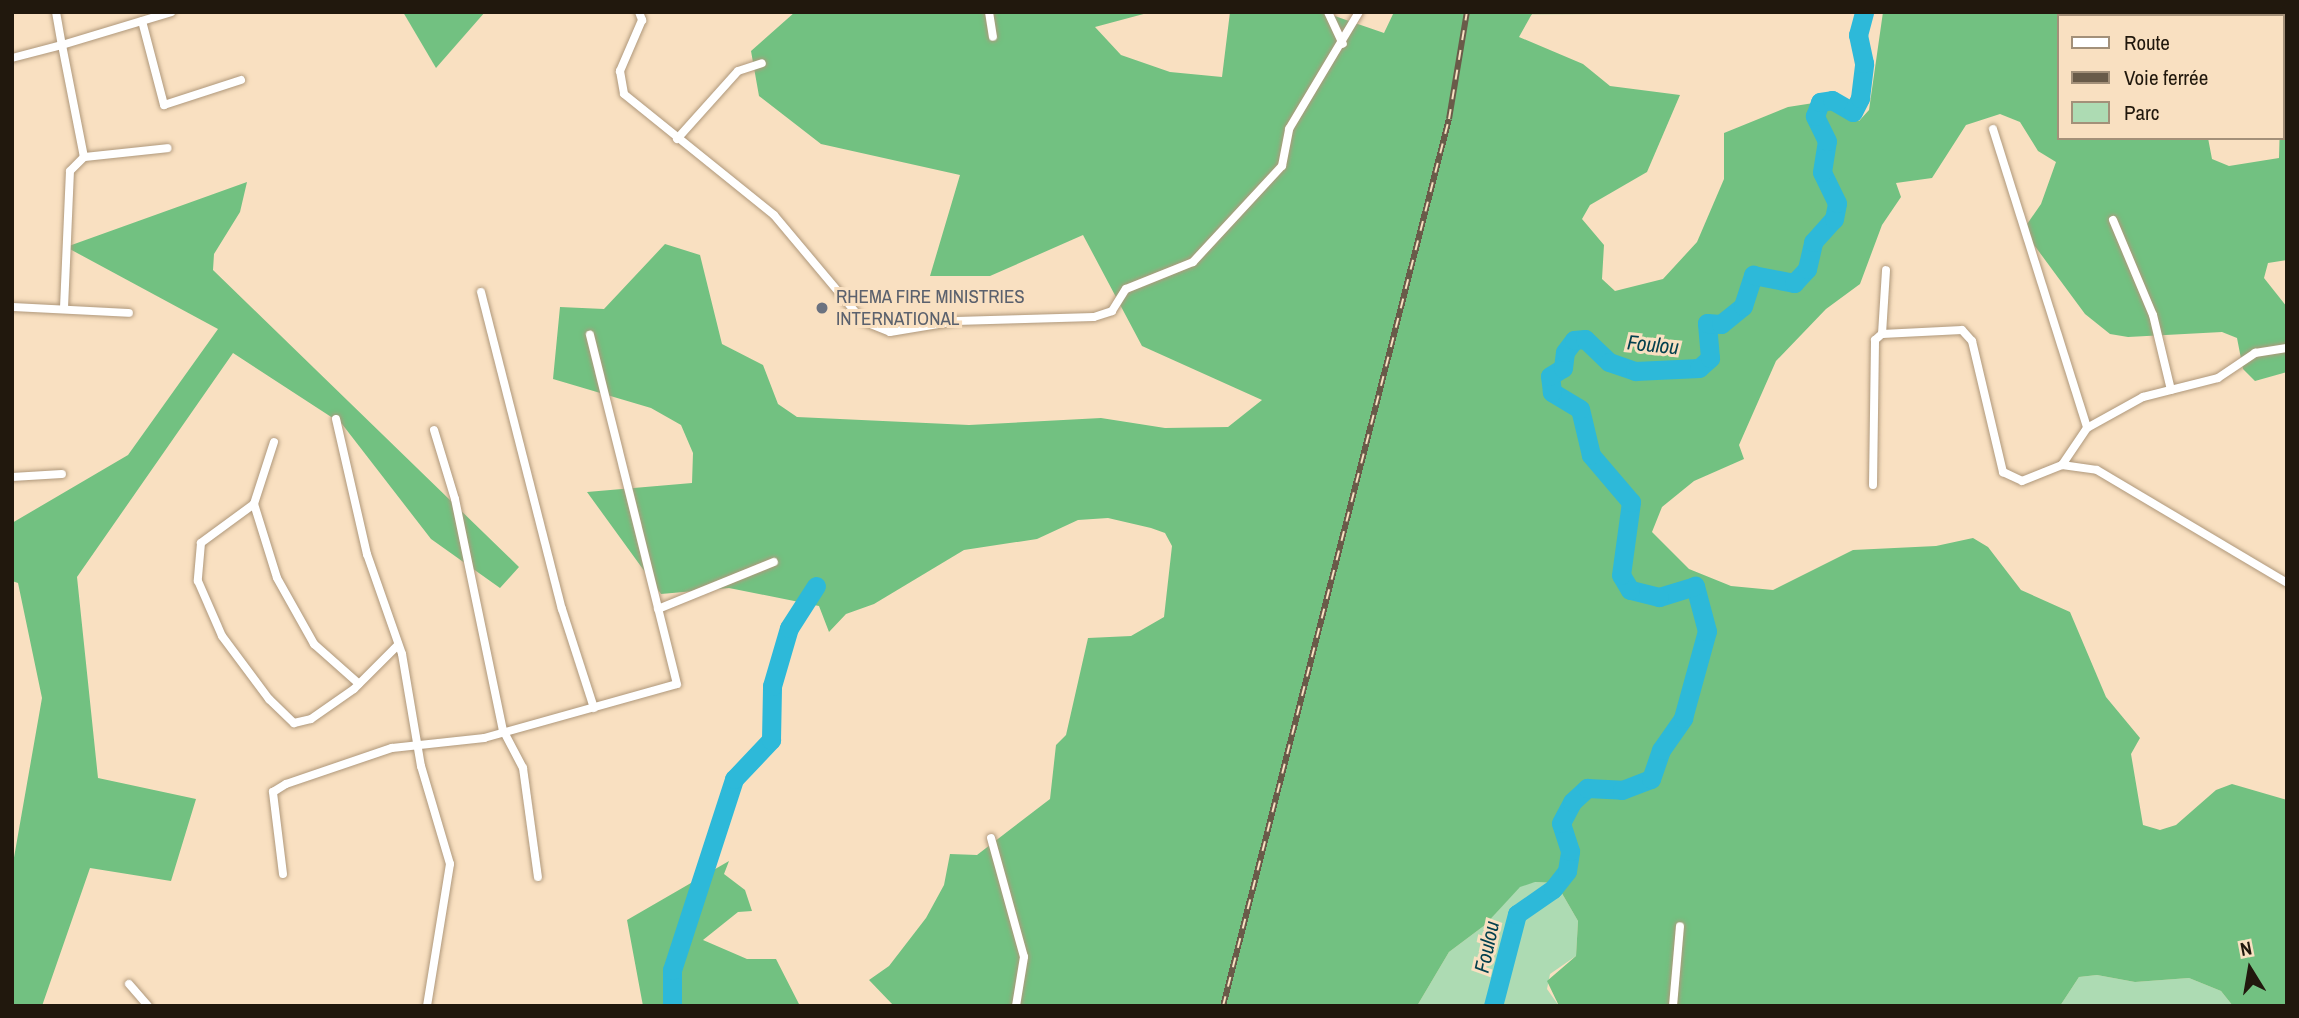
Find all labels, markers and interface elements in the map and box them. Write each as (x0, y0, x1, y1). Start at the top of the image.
legend (2058, 14, 2285, 140)
text: Route (2124, 28, 2170, 57)
text: Voie ferrée (2124, 63, 2208, 92)
text: Parc (2124, 98, 2159, 127)
place label: RHEMA FIRE MINISTRIES INTERNATIONAL (836, 286, 1026, 330)
marker: RHEMA FIRE MINISTRIES INTERNATIONAL (814, 300, 830, 316)
water label: Foulou (1626, 330, 1680, 360)
water label: Foulou (1469, 919, 1505, 975)
north arrow (2215, 934, 2285, 1004)
text: N (2238, 935, 2254, 962)

